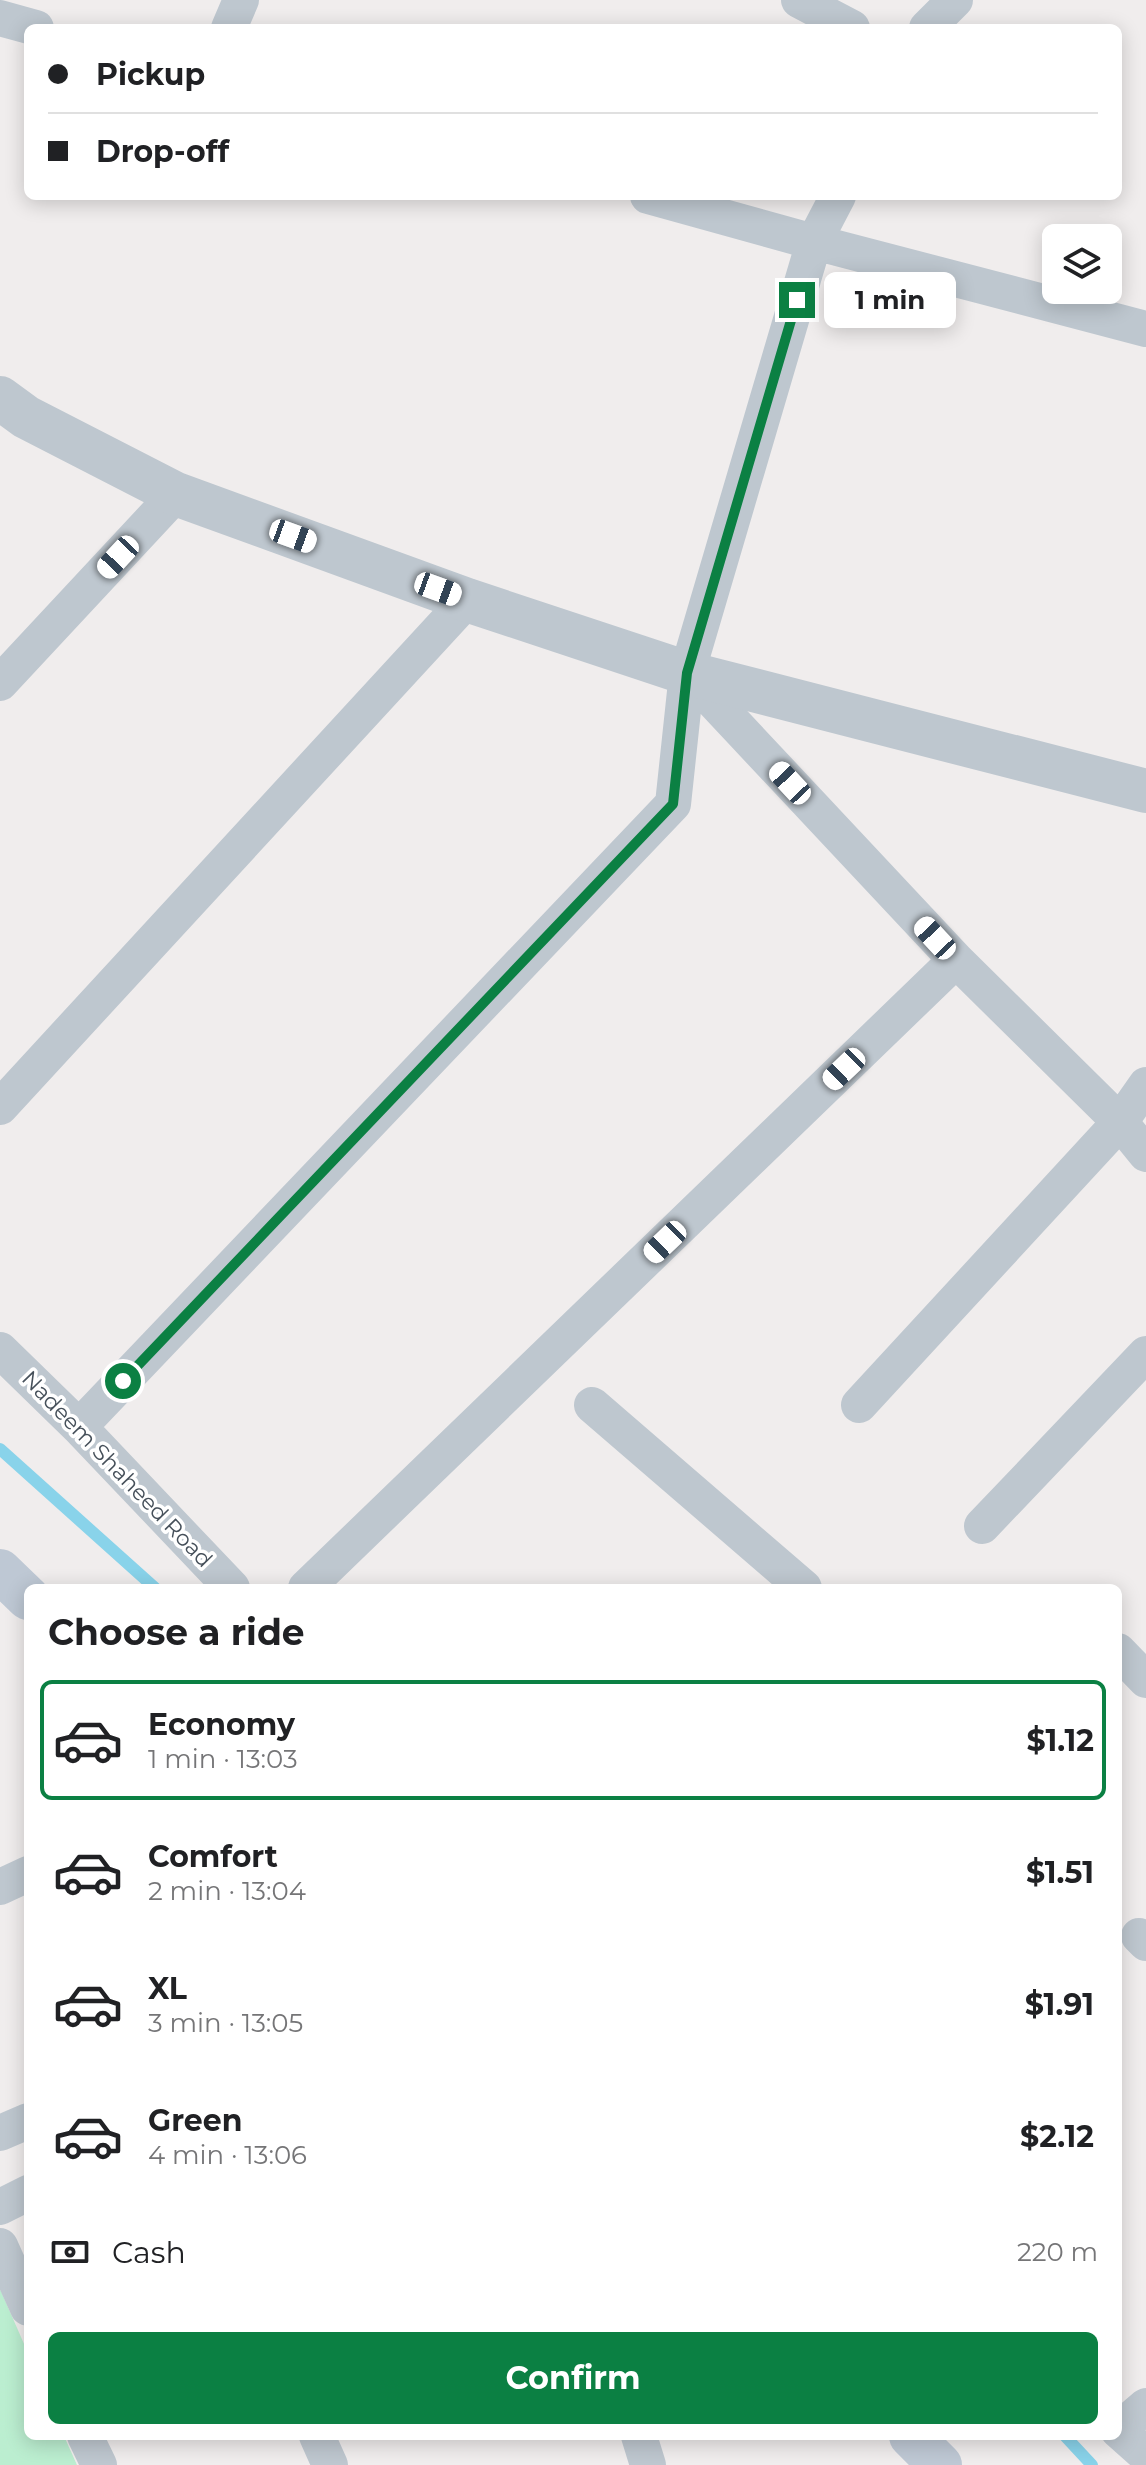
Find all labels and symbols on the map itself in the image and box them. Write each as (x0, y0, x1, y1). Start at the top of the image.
callout: 1 min (825, 272, 957, 328)
route end (779, 282, 815, 318)
car (266, 517, 320, 555)
car (93, 531, 143, 583)
car (411, 570, 465, 608)
car (765, 757, 815, 809)
car (910, 912, 960, 964)
car (818, 1044, 870, 1094)
car (639, 1217, 691, 1267)
route start (105, 1363, 141, 1399)
street label: Nadeem Shaheed Road (16, 1365, 218, 1573)

